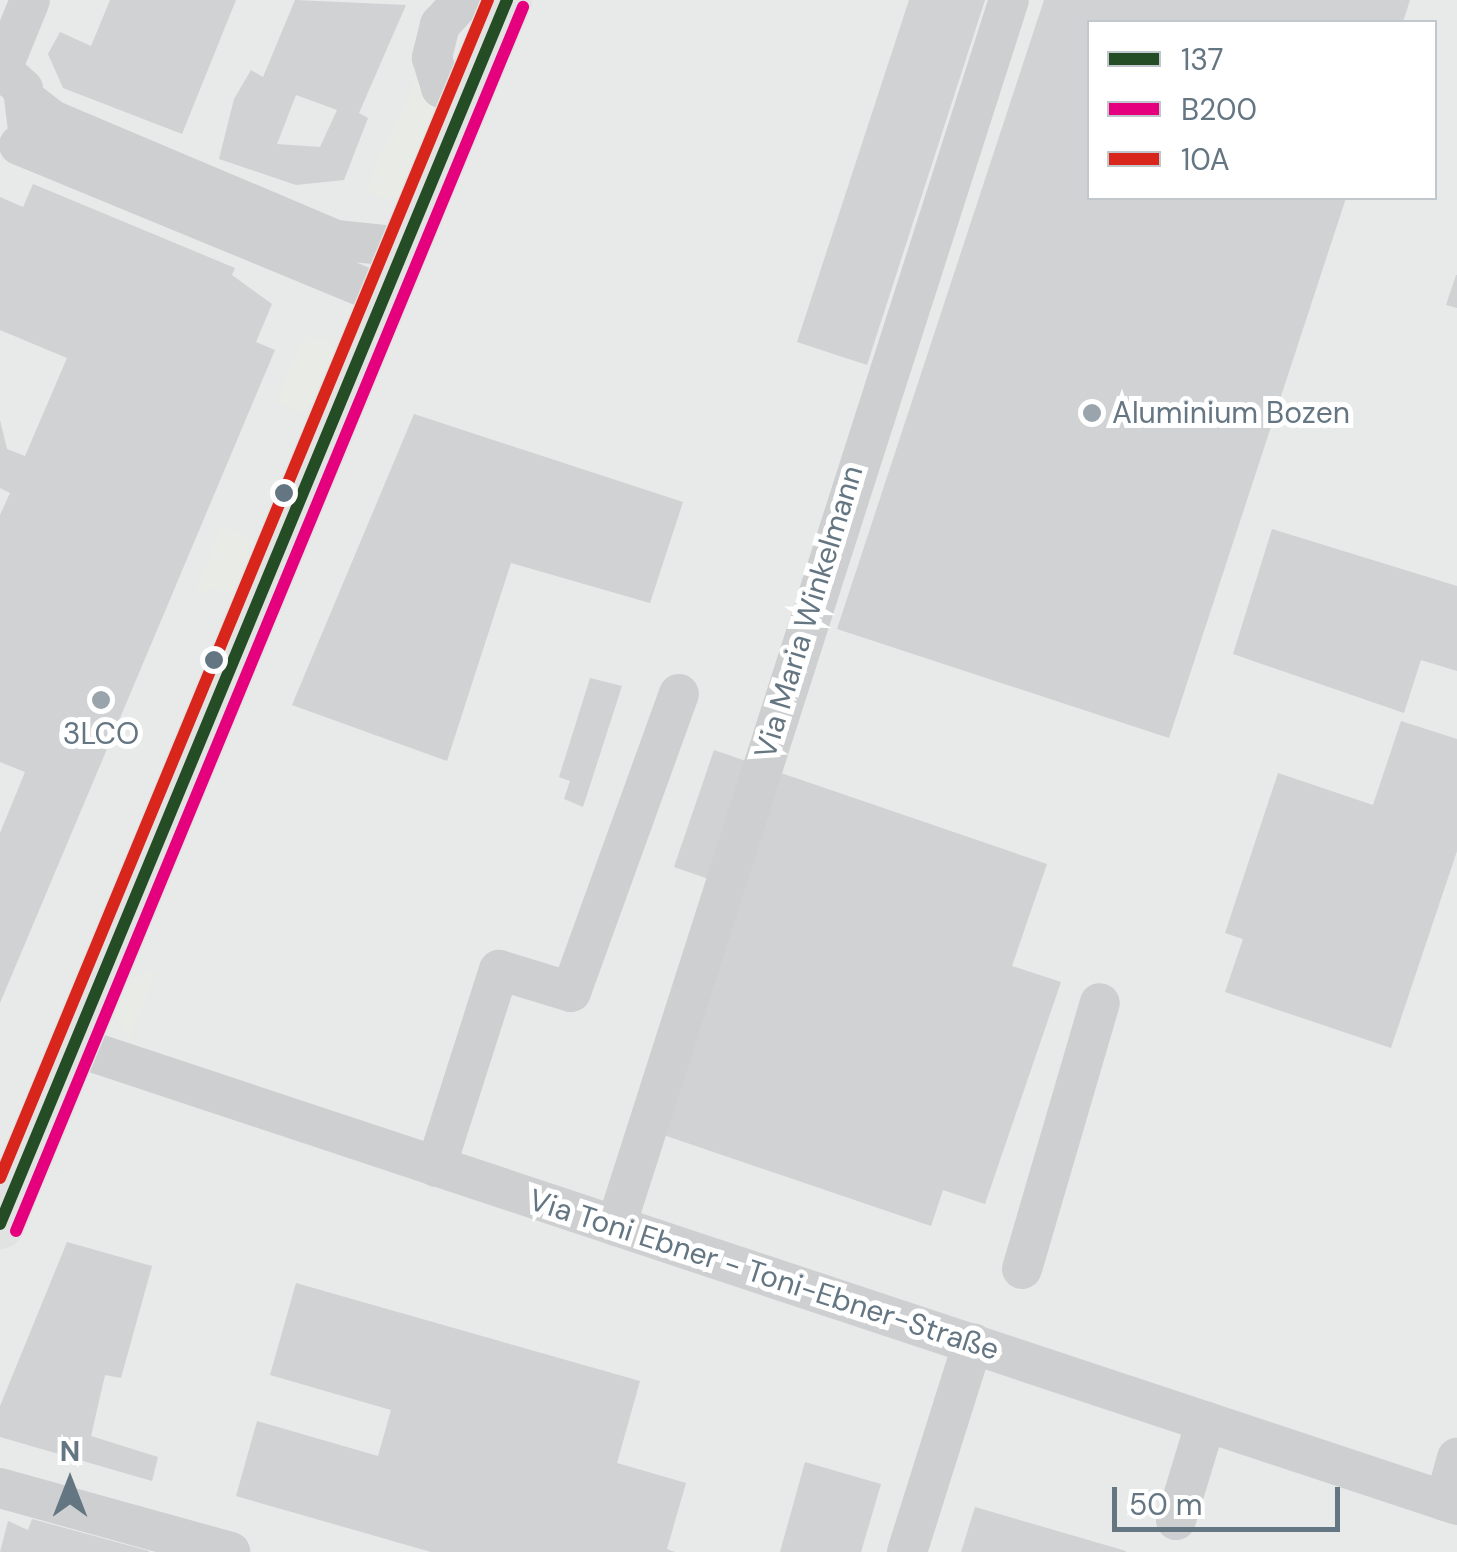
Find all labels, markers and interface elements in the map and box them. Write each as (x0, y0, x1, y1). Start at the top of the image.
legend (1087, 20, 1437, 200)
text: 137 (1181, 40, 1224, 79)
text: B200 (1181, 90, 1257, 129)
text: 10A (1181, 140, 1230, 179)
place label: Aluminium Bozen (1112, 395, 1350, 431)
marker: Aluminium Bozen (1081, 402, 1103, 424)
street label: Via Maria Winkelmann (747, 461, 871, 763)
unlabelled marker (274, 483, 294, 503)
unlabelled marker (204, 650, 224, 670)
marker: 3LCO (90, 689, 112, 711)
place label: 3LCO (63, 716, 139, 752)
street label: Via Toni Ebner - Toni-Ebner-Straße (524, 1182, 1004, 1368)
north arrow (20, 1432, 120, 1532)
text: N (60, 1433, 80, 1470)
scale bar (1117, 1467, 1344, 1529)
text: 50 m (1129, 1485, 1203, 1524)

